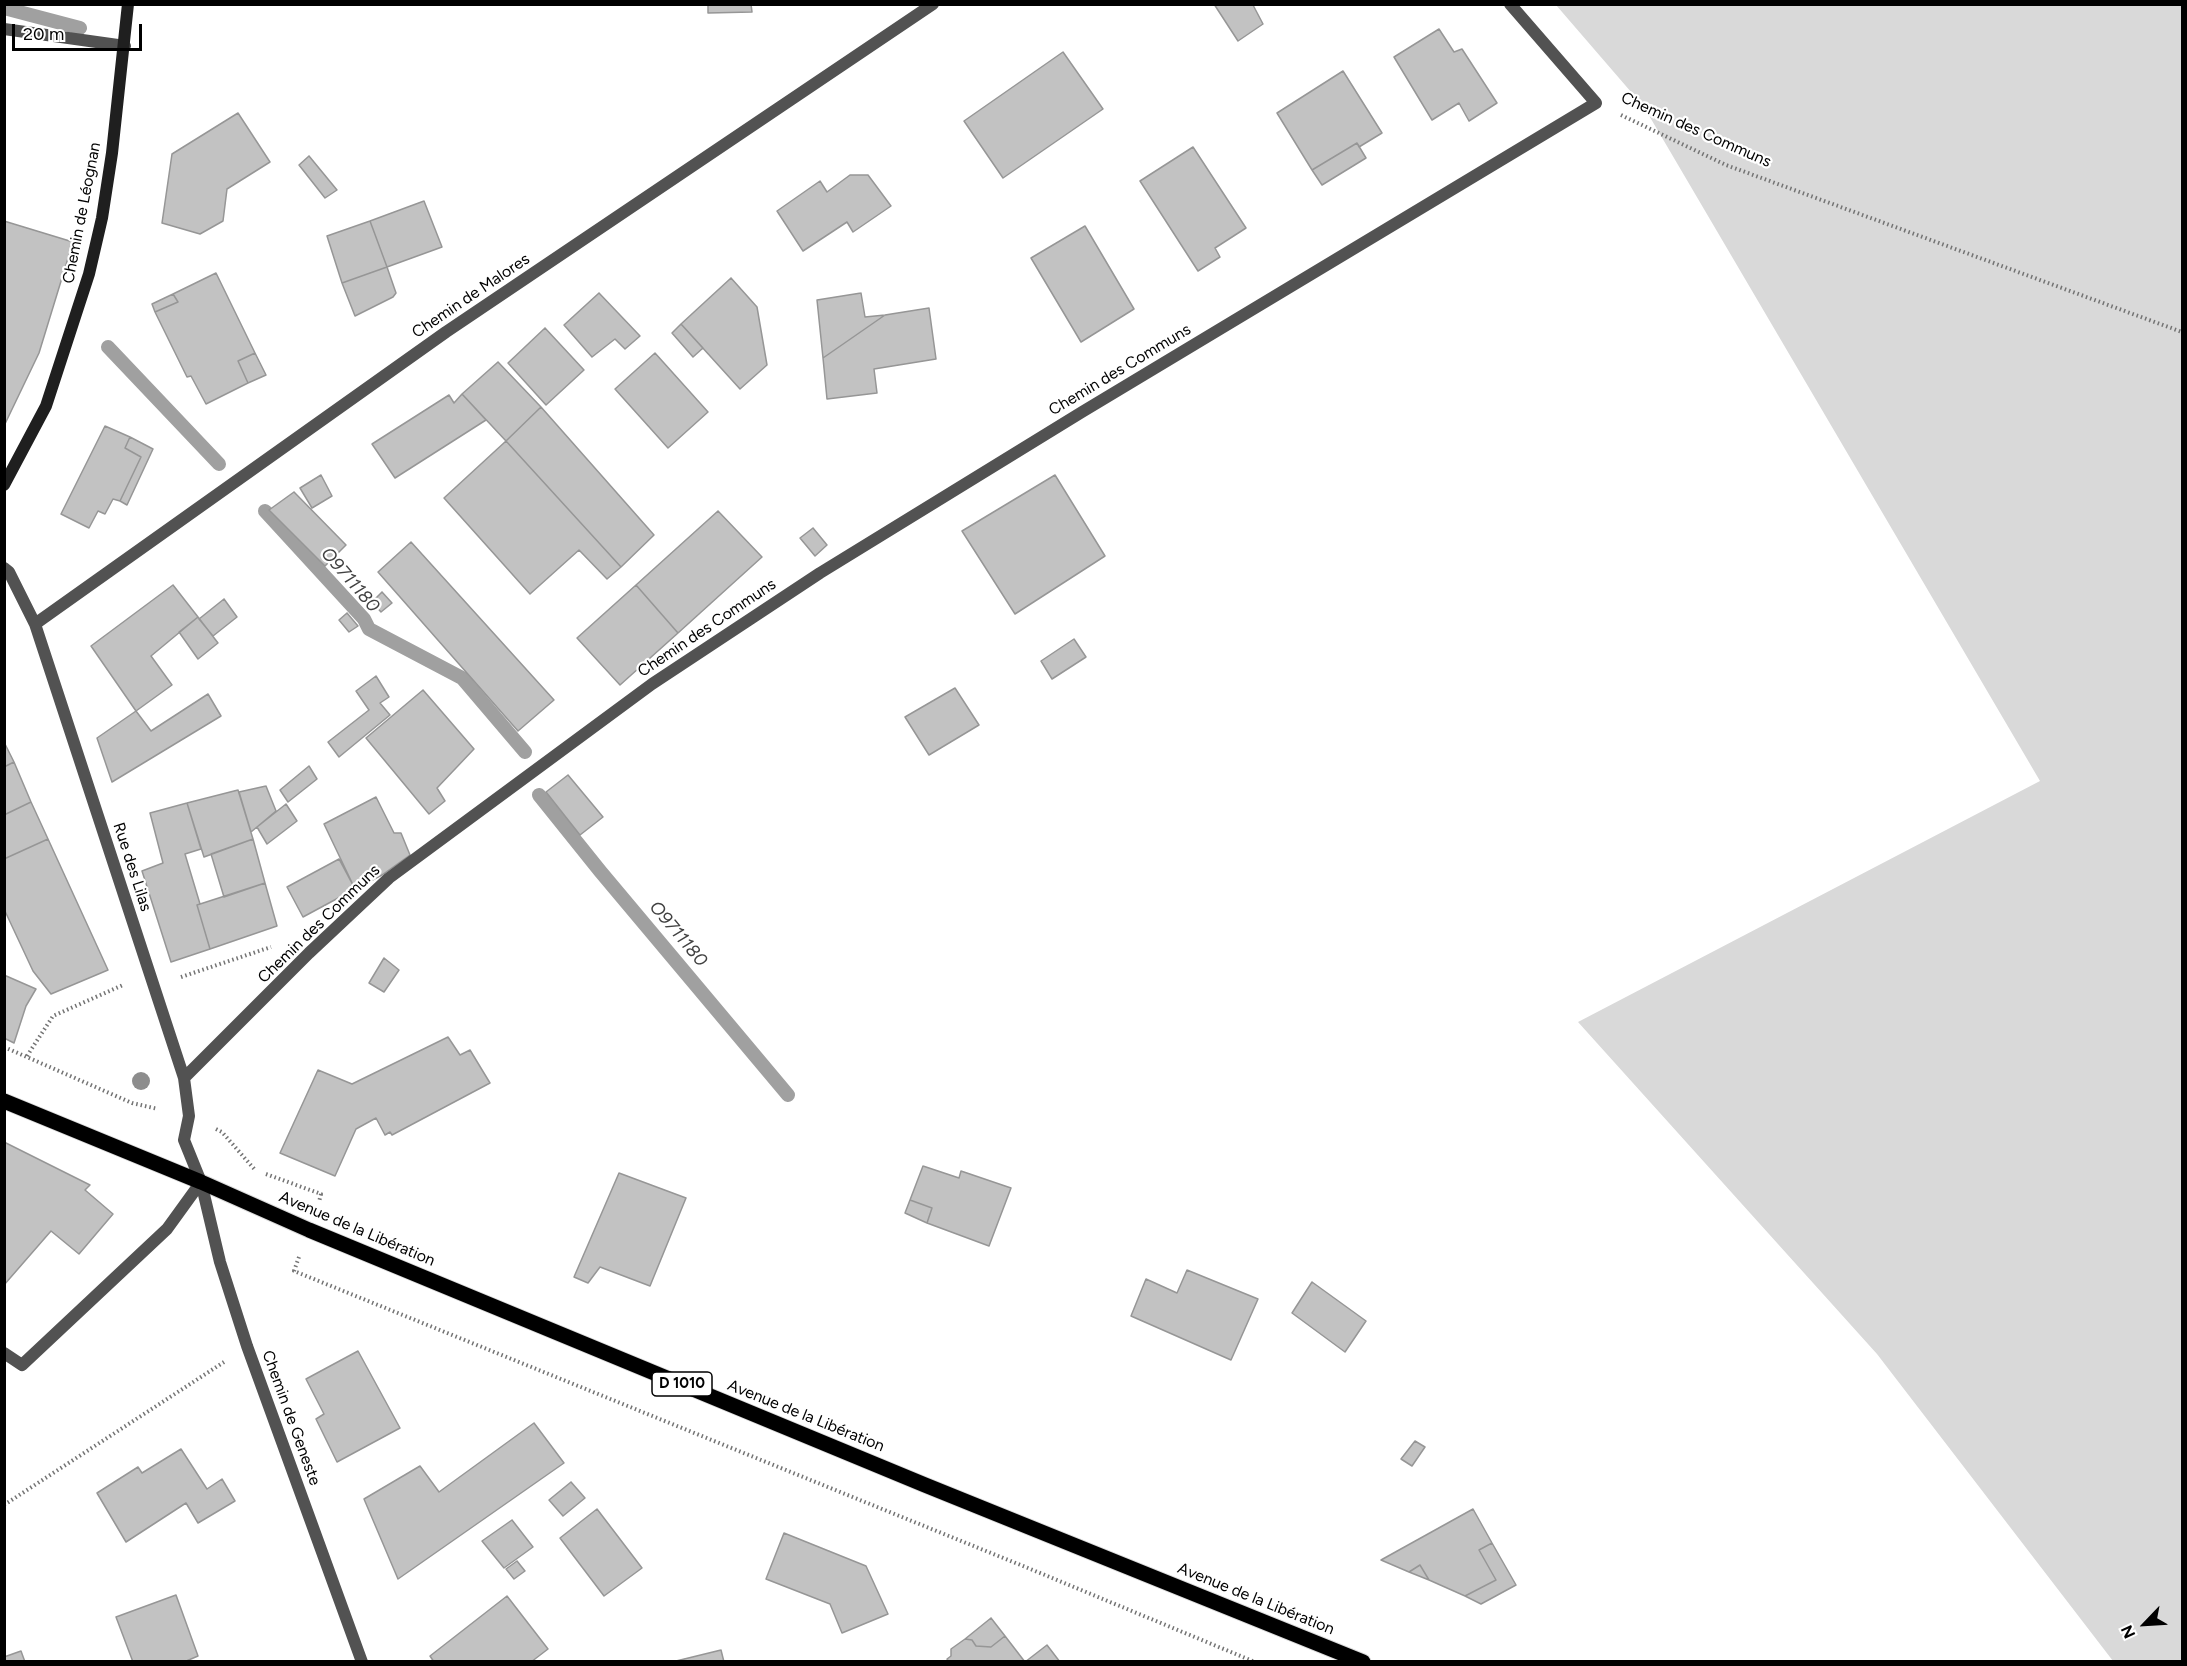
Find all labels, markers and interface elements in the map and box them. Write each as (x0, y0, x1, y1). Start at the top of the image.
scale bar (15, 12, 146, 50)
text: 20 m (23, 23, 64, 45)
street label: Chemin des Communs (1618, 88, 1774, 172)
street label: Chemin de Léognan (59, 141, 105, 285)
street label: Chemin de Malores (409, 250, 533, 342)
street label: Chemin des Communs (1046, 320, 1194, 420)
water label: O9711180 (316, 543, 384, 617)
street label: Chemin des Communs (634, 575, 780, 681)
street label: Rue des Lilas (109, 820, 155, 914)
street label: Chemin des Communs (254, 861, 384, 987)
water label: O9711180 (644, 897, 712, 971)
street label: Avenue de la Libération (276, 1187, 438, 1271)
street label: Chemin de Geneste (258, 1348, 324, 1488)
road number: D 1010 (652, 1372, 712, 1396)
street label: Avenue de la Libération (725, 1376, 887, 1456)
street label: Avenue de la Libération (1175, 1559, 1337, 1639)
north arrow (2115, 1594, 2175, 1654)
text: N (2117, 1622, 2139, 1641)

